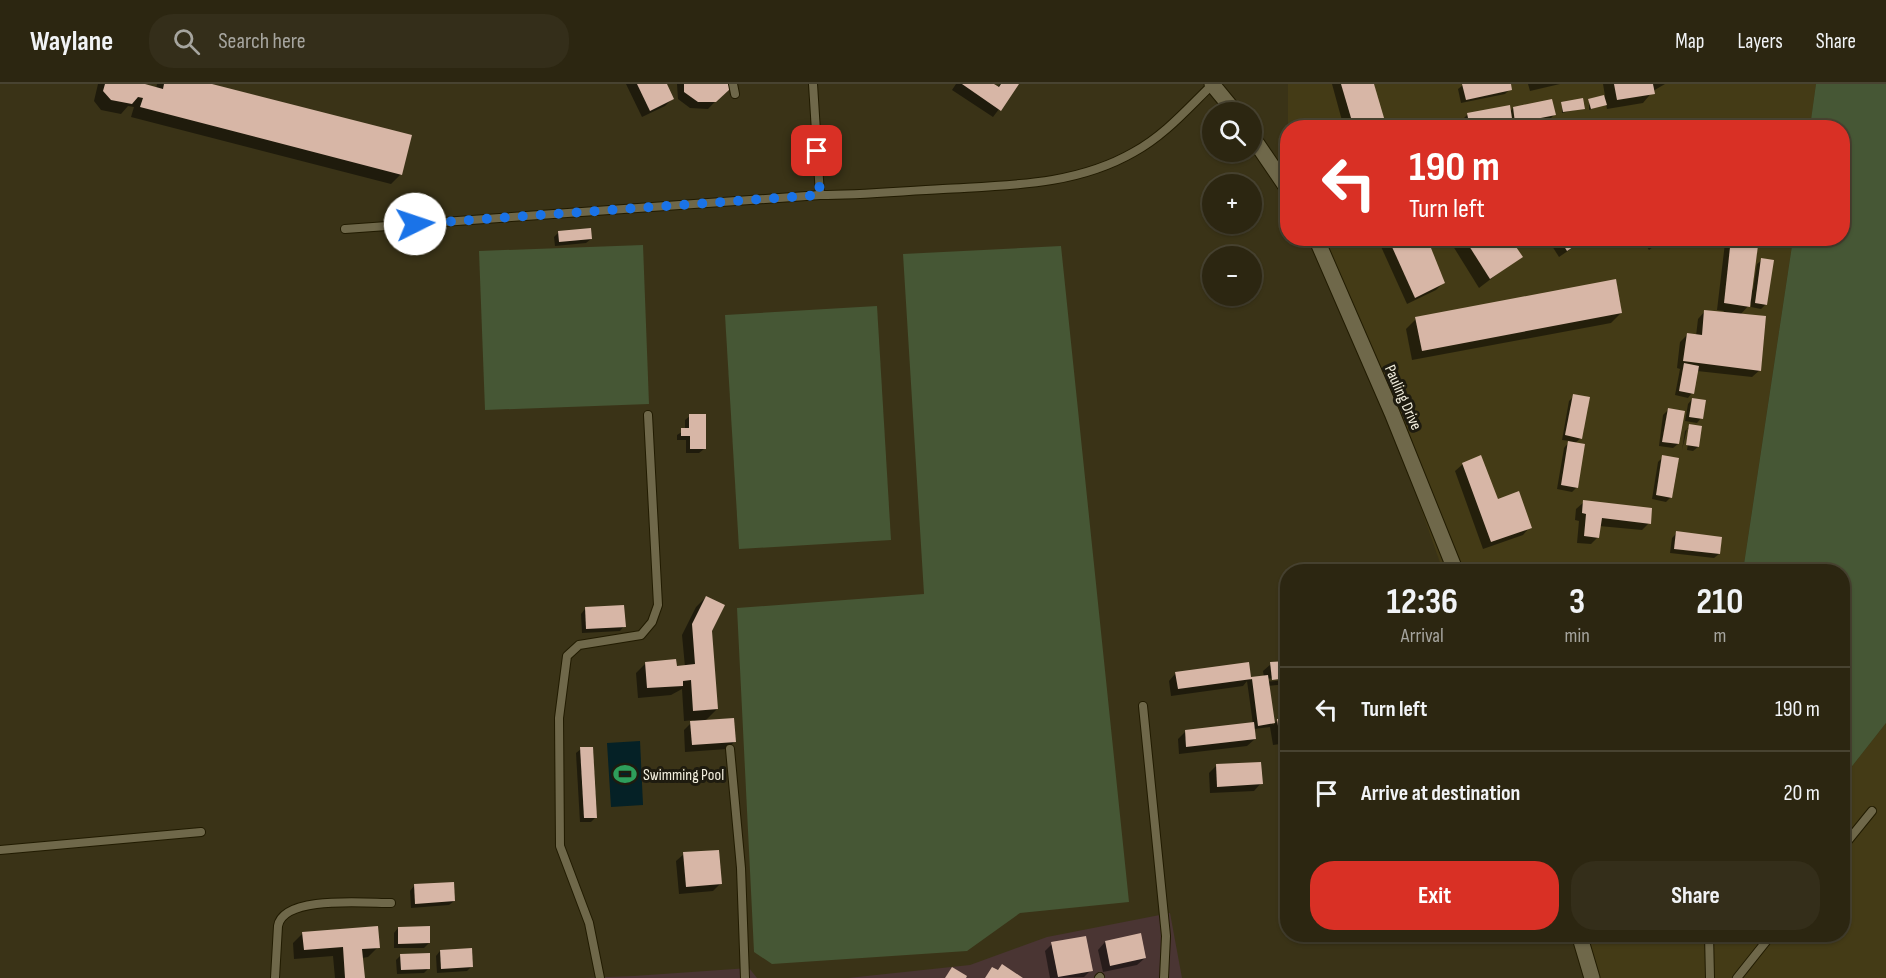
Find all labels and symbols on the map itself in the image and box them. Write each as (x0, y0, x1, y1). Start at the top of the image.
pin (791, 125, 842, 176)
position arrow (383, 192, 447, 256)
street label: Pauling Drive (1380, 362, 1425, 433)
sports icon: Swimming Pool (612, 761, 638, 787)
place label: Swimming Pool (643, 766, 724, 785)

